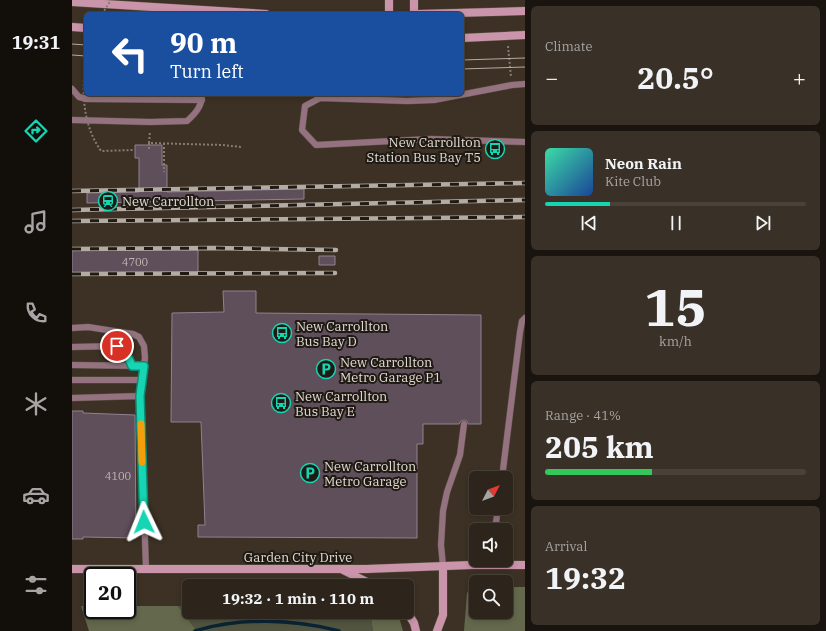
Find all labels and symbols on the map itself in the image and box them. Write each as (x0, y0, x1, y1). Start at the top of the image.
place label: New Carrollton Station Bus Bay T5 (367, 134, 481, 166)
bus stop icon: New Carrollton Station Bus Bay T5 (484, 138, 506, 160)
station icon: New Carrollton (97, 190, 119, 212)
place label: New Carrollton (122, 193, 214, 210)
house number: 4700 (122, 255, 149, 269)
place label: New Carrollton Bus Bay D (296, 318, 388, 350)
bus stop icon: New Carrollton Bus Bay D (271, 322, 293, 344)
pin (100, 329, 134, 363)
place label: New Carrollton Metro Garage P1 (340, 354, 441, 386)
parking icon: New Carrollton Metro Garage P1 (315, 358, 337, 380)
place label: New Carrollton Bus Bay E (295, 388, 387, 420)
bus stop icon: New Carrollton Bus Bay E (270, 392, 292, 414)
place label: New Carrollton Metro Garage (324, 458, 416, 490)
parking icon: New Carrollton Metro Garage (299, 462, 321, 484)
house number: 4100 (105, 469, 132, 483)
north arrow (469, 471, 513, 515)
position arrow (123, 501, 165, 543)
street label: Garden City Drive (244, 549, 352, 566)
speed limit sign: 20 (84, 567, 136, 619)

